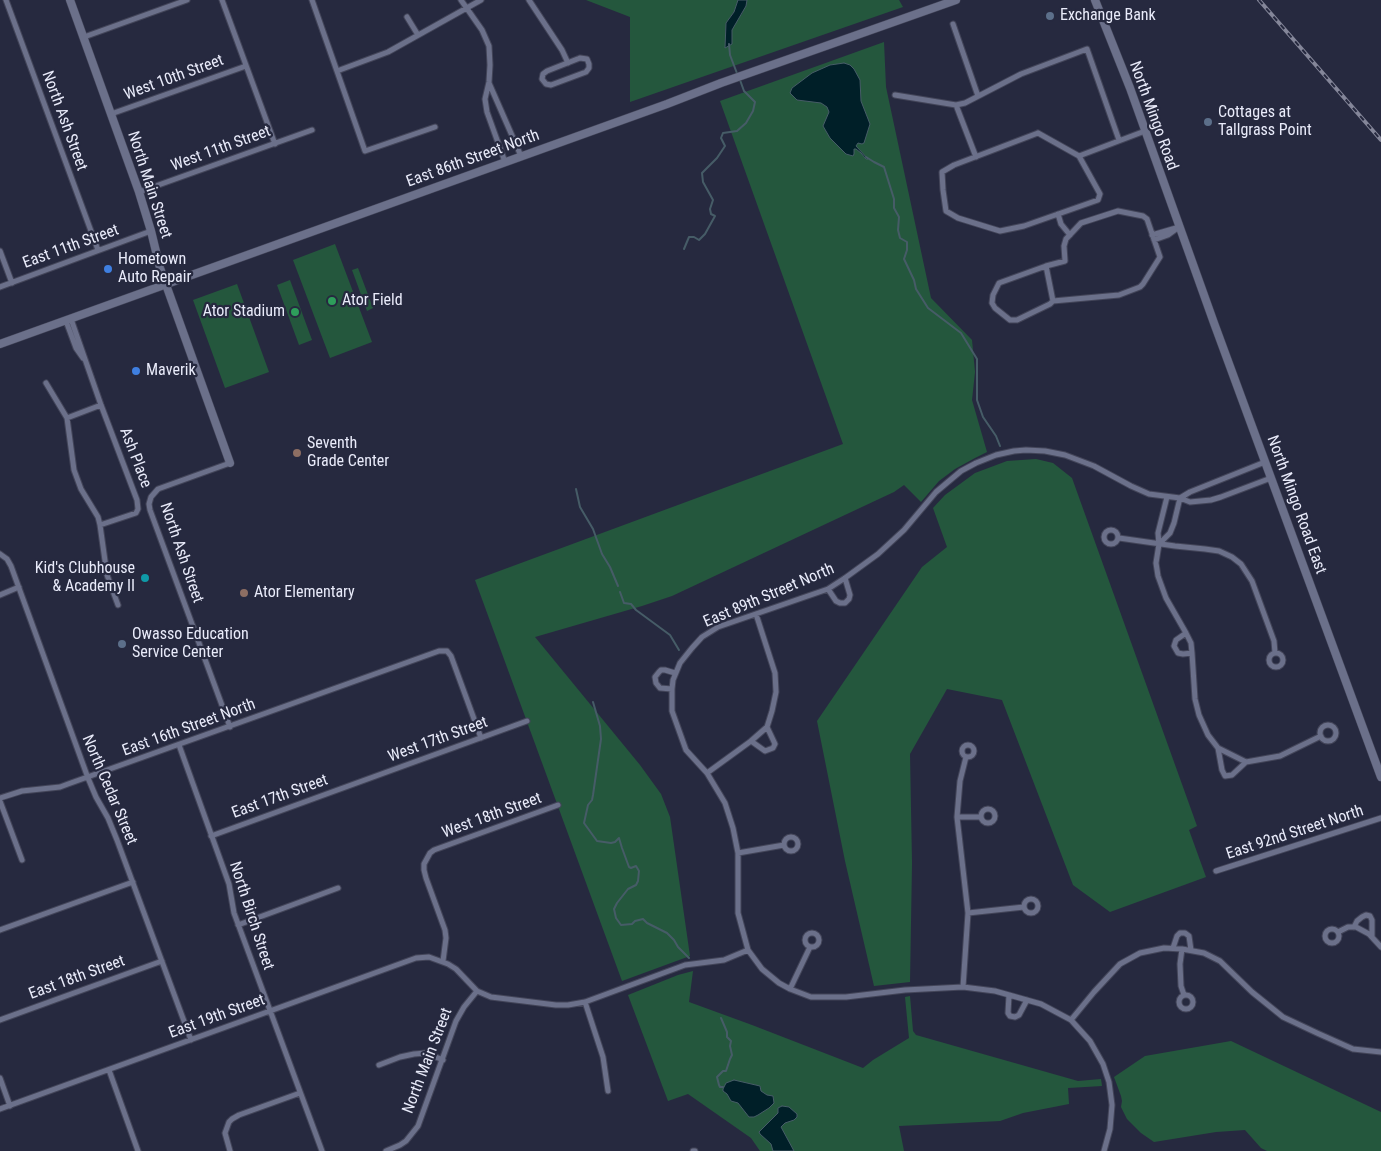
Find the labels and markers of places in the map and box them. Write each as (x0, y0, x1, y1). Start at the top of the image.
place label: Exchange Bank (1060, 6, 1156, 26)
marker: Exchange Bank (1044, 10, 1056, 22)
place label: Cottages at Tallgrass Point (1218, 103, 1312, 141)
marker: Cottages at Tallgrass Point (1202, 116, 1214, 128)
place label: Hometown Auto Repair (118, 250, 191, 288)
marker: Hometown Auto Repair (102, 263, 114, 275)
place label: Ator Field (342, 291, 403, 311)
marker: Ator Field (326, 295, 338, 307)
place label: Ator Stadium (203, 302, 285, 322)
marker: Ator Stadium (289, 306, 301, 318)
place label: Maverik (146, 361, 196, 381)
marker: Maverik (130, 365, 142, 377)
place label: Seventh Grade Center (307, 434, 389, 472)
marker: Seventh Grade Center (291, 447, 303, 459)
place label: Kid's Clubhouse & Academy II (35, 559, 135, 597)
marker: Kid's Clubhouse & Academy II (139, 572, 151, 584)
place label: Ator Elementary (254, 583, 355, 603)
marker: Ator Elementary (238, 587, 250, 599)
place label: Owasso Education Service Center (132, 625, 249, 663)
marker: Owasso Education Service Center (116, 638, 128, 650)

